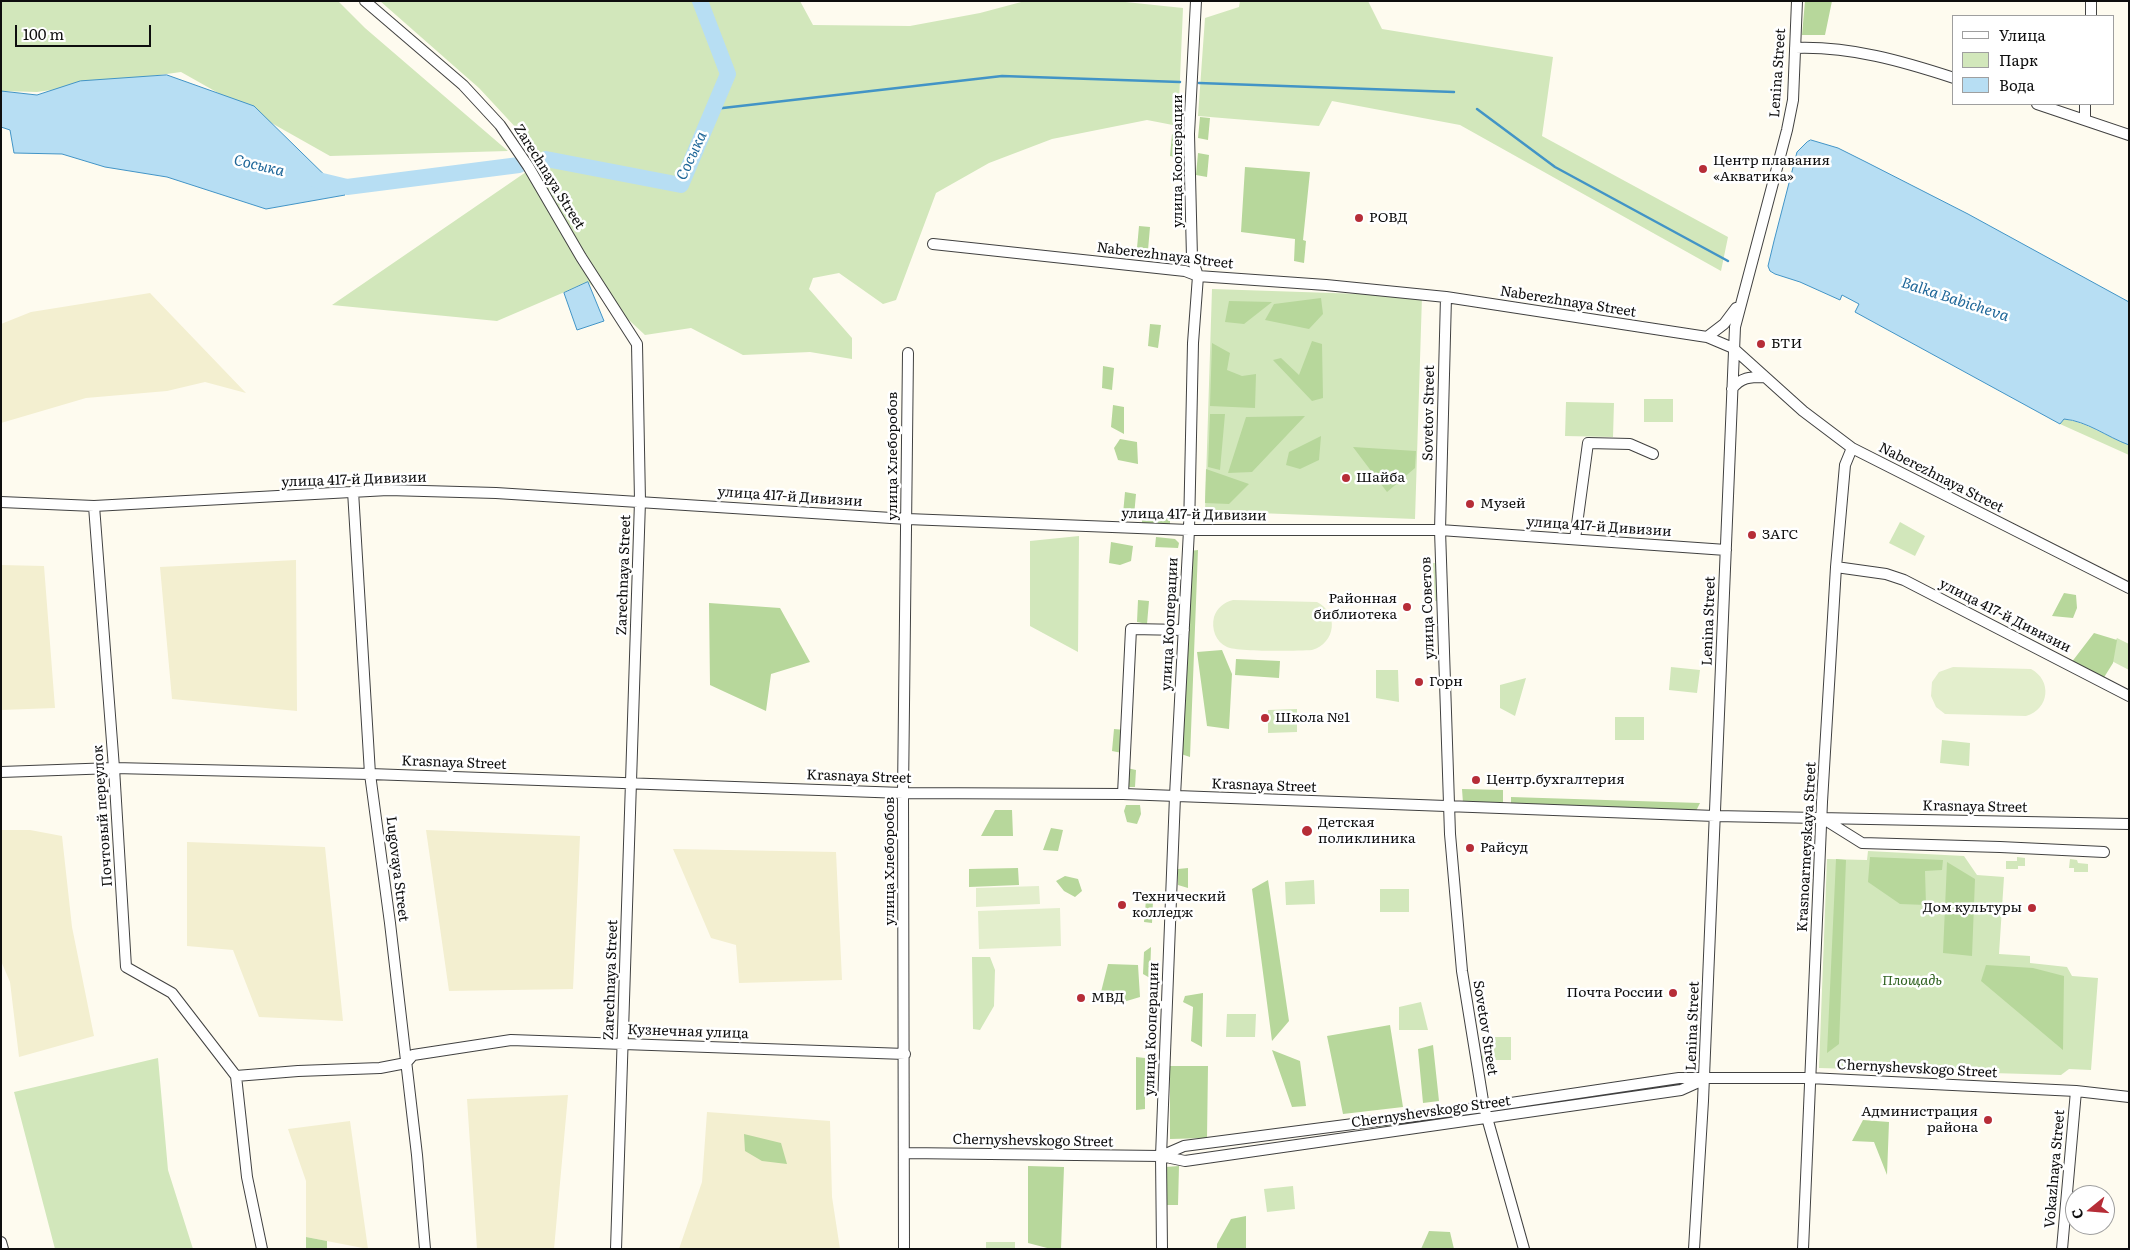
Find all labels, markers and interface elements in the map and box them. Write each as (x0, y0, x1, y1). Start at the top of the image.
scale bar (18, 15, 154, 47)
legend (1952, 15, 2115, 105)
text: 100 m (23, 22, 64, 45)
text: Улица (1999, 23, 2046, 46)
street label: Lenina Street (1766, 28, 1790, 118)
text: Парк (1999, 48, 2038, 71)
text: Вода (1999, 73, 2035, 96)
street label: улица Кооперации (1170, 94, 1186, 228)
street label: Zarechnaya Street (510, 121, 588, 233)
water label: Сосыка (673, 129, 711, 183)
water label: Сосыка (232, 151, 286, 181)
place label: Центр плавания «Акватика» (1713, 153, 1830, 186)
marker: Центр плавания «Акватика» (1697, 163, 1709, 175)
place label: РОВД (1369, 210, 1408, 226)
marker: РОВД (1353, 212, 1365, 224)
street label: Naberezhnaya Street (1096, 239, 1234, 273)
water label: Balka Babicheva (1899, 274, 2011, 326)
street label: Naberezhnaya Street (1499, 283, 1637, 321)
place label: БТИ (1771, 336, 1802, 352)
marker: БТИ (1755, 338, 1767, 350)
street label: Sovetov Street (1420, 365, 1438, 461)
street label: улица Хлеборобов (885, 392, 901, 520)
street label: Naberezhnaya Street (1876, 439, 2006, 517)
street label: улица 417-й Дивизии (281, 469, 427, 491)
place label: Шайба (1356, 470, 1405, 486)
marker: Шайба (1340, 472, 1352, 484)
street label: улица 417-й Дивизии (717, 484, 863, 510)
place label: Музей (1480, 496, 1526, 512)
marker: Музей (1464, 498, 1476, 510)
street label: улица 417-й Дивизии (1121, 505, 1267, 525)
street label: Zarechnaya Street (613, 514, 635, 636)
street label: улица 417-й Дивизии (1526, 514, 1672, 540)
place label: ЗАГС (1762, 527, 1798, 543)
marker: ЗАГС (1746, 529, 1758, 541)
street label: улица Советов (1418, 556, 1438, 660)
street label: улица Кооперации (1158, 557, 1182, 691)
street label: улица 417-й Дивизии (1936, 575, 2074, 657)
street label: Lenina Street (1699, 576, 1719, 666)
place label: Районная библиотека (1314, 591, 1397, 624)
marker: Районная библиотека (1401, 601, 1413, 613)
place label: Горн (1429, 674, 1463, 690)
marker: Горн (1413, 676, 1425, 688)
place label: Школа №1 (1275, 710, 1350, 726)
marker: Школа №1 (1259, 712, 1271, 724)
street label: Почтовый переулок (90, 745, 116, 887)
street label: Krasnaya Street (401, 753, 507, 773)
street label: Krasnoarmeyskaya Street (1794, 761, 1820, 933)
street label: Krasnaya Street (806, 767, 912, 787)
place label: Центр.бухгалтерия (1486, 772, 1625, 788)
marker: Центр.бухгалтерия (1470, 774, 1482, 786)
street label: Krasnaya Street (1211, 776, 1317, 796)
street label: улица Хлеборобов (882, 797, 898, 925)
street label: Krasnaya Street (1922, 798, 2028, 816)
street label: Lugovaya Street (382, 815, 412, 923)
place label: Детская поликлиника (1318, 815, 1415, 848)
marker: Детская поликлиника (1300, 824, 1314, 838)
place label: Райсуд (1480, 840, 1528, 856)
marker: Райсуд (1464, 842, 1476, 854)
place label: Технический колледж (1132, 889, 1226, 922)
marker: Технический колледж (1116, 899, 1128, 911)
place label: Дом культуры (1923, 900, 2022, 916)
marker: Дом культуры (2026, 902, 2038, 914)
street label: Zarechnaya Street (600, 919, 622, 1041)
street label: улица Кооперации (1141, 962, 1163, 1096)
park label: Площадь (1882, 973, 1942, 989)
street label: Sovetov Street (1469, 979, 1501, 1077)
street label: Lenina Street (1683, 981, 1703, 1071)
place label: Почта России (1567, 985, 1663, 1001)
marker: Почта России (1667, 987, 1679, 999)
place label: МВД (1091, 990, 1124, 1006)
marker: МВД (1075, 992, 1087, 1004)
street label: Кузнечная улица (627, 1021, 749, 1043)
street label: Chernyshevskogo Street (1836, 1056, 1998, 1082)
street label: Chernyshevskogo Street (1350, 1092, 1512, 1132)
place label: Администрация района (1861, 1104, 1978, 1136)
street label: Vokazlnaya Street (2041, 1109, 2069, 1229)
marker: Администрация района (1982, 1114, 1994, 1126)
street label: Chernyshevskogo Street (952, 1131, 1114, 1151)
north arrow (2065, 1185, 2115, 1235)
text: С (2066, 1206, 2088, 1222)

